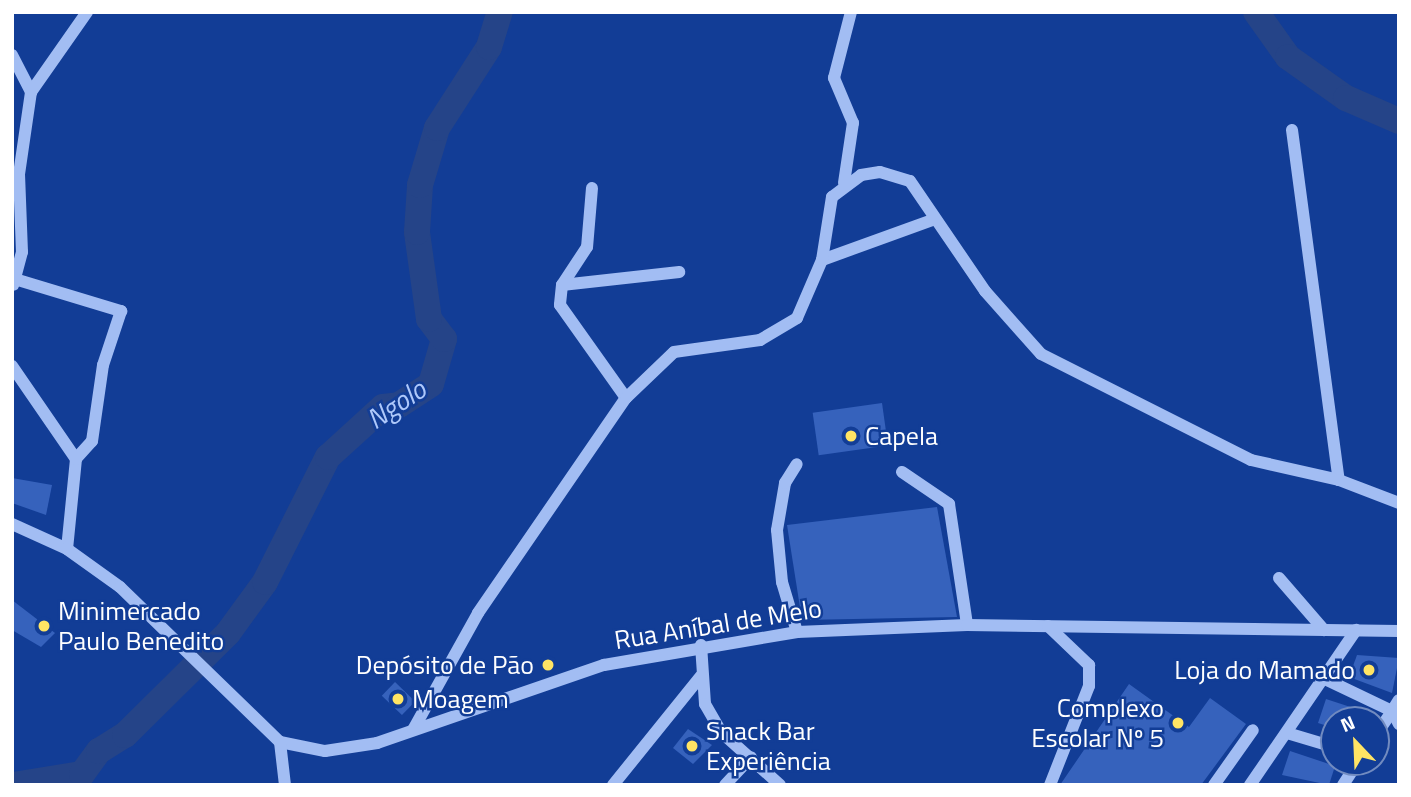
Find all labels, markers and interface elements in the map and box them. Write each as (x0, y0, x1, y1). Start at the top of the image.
water label: Ngolo (360, 372, 432, 436)
place label: Capela (865, 420, 938, 452)
marker: Capela (843, 428, 859, 444)
street label: Rua Aníbal de Melo (612, 592, 824, 656)
place label: Minimercado Paulo Benedito (58, 595, 224, 656)
marker: Minimercado Paulo Benedito (36, 618, 52, 634)
place label: Depósito de Pão (356, 649, 534, 681)
place label: Loja do Mamado (1174, 654, 1355, 686)
marker: Depósito de Pão (540, 657, 556, 673)
marker: Loja do Mamado (1361, 662, 1377, 678)
place label: Moagem (412, 683, 509, 715)
marker: Moagem (390, 691, 406, 707)
place label: Complexo Escolar Nº 5 (1031, 692, 1164, 754)
north arrow (1320, 706, 1390, 776)
text: N (1336, 707, 1359, 739)
place label: Snack Bar Experiência (706, 715, 831, 776)
marker: Complexo Escolar Nº 5 (1170, 715, 1186, 731)
marker: Snack Bar Experiência (684, 738, 700, 754)

